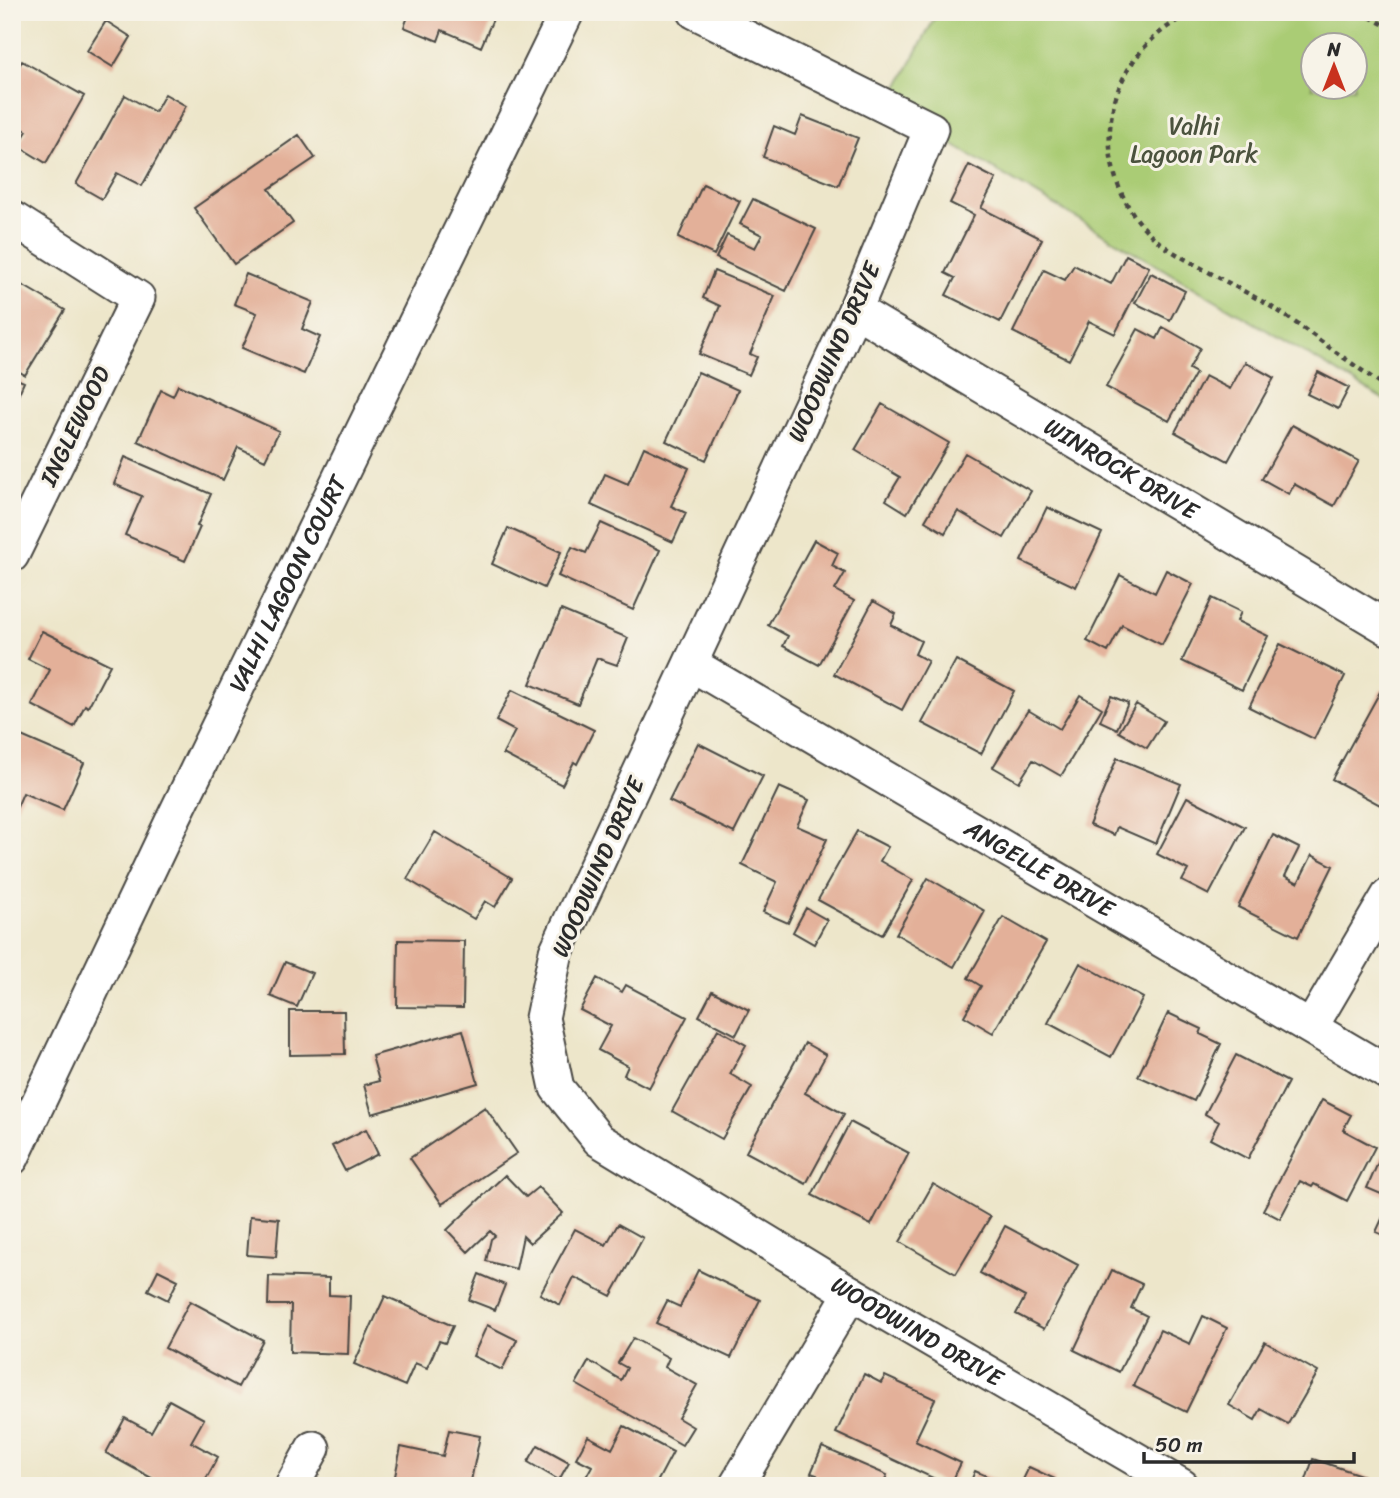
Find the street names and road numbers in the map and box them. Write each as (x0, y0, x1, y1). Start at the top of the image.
street label: WOODWIND DRIVE (775, 253, 893, 449)
street label: INGLEWOOD (27, 358, 123, 494)
street label: WINROCK DRIVE (1036, 406, 1208, 532)
street label: VALHI LAGOON COURT (217, 466, 360, 700)
street label: WOODWIND DRIVE (539, 768, 657, 964)
street label: ANGELLE DRIVE (955, 807, 1124, 930)
street label: WOODWIND DRIVE (823, 1264, 1013, 1399)

